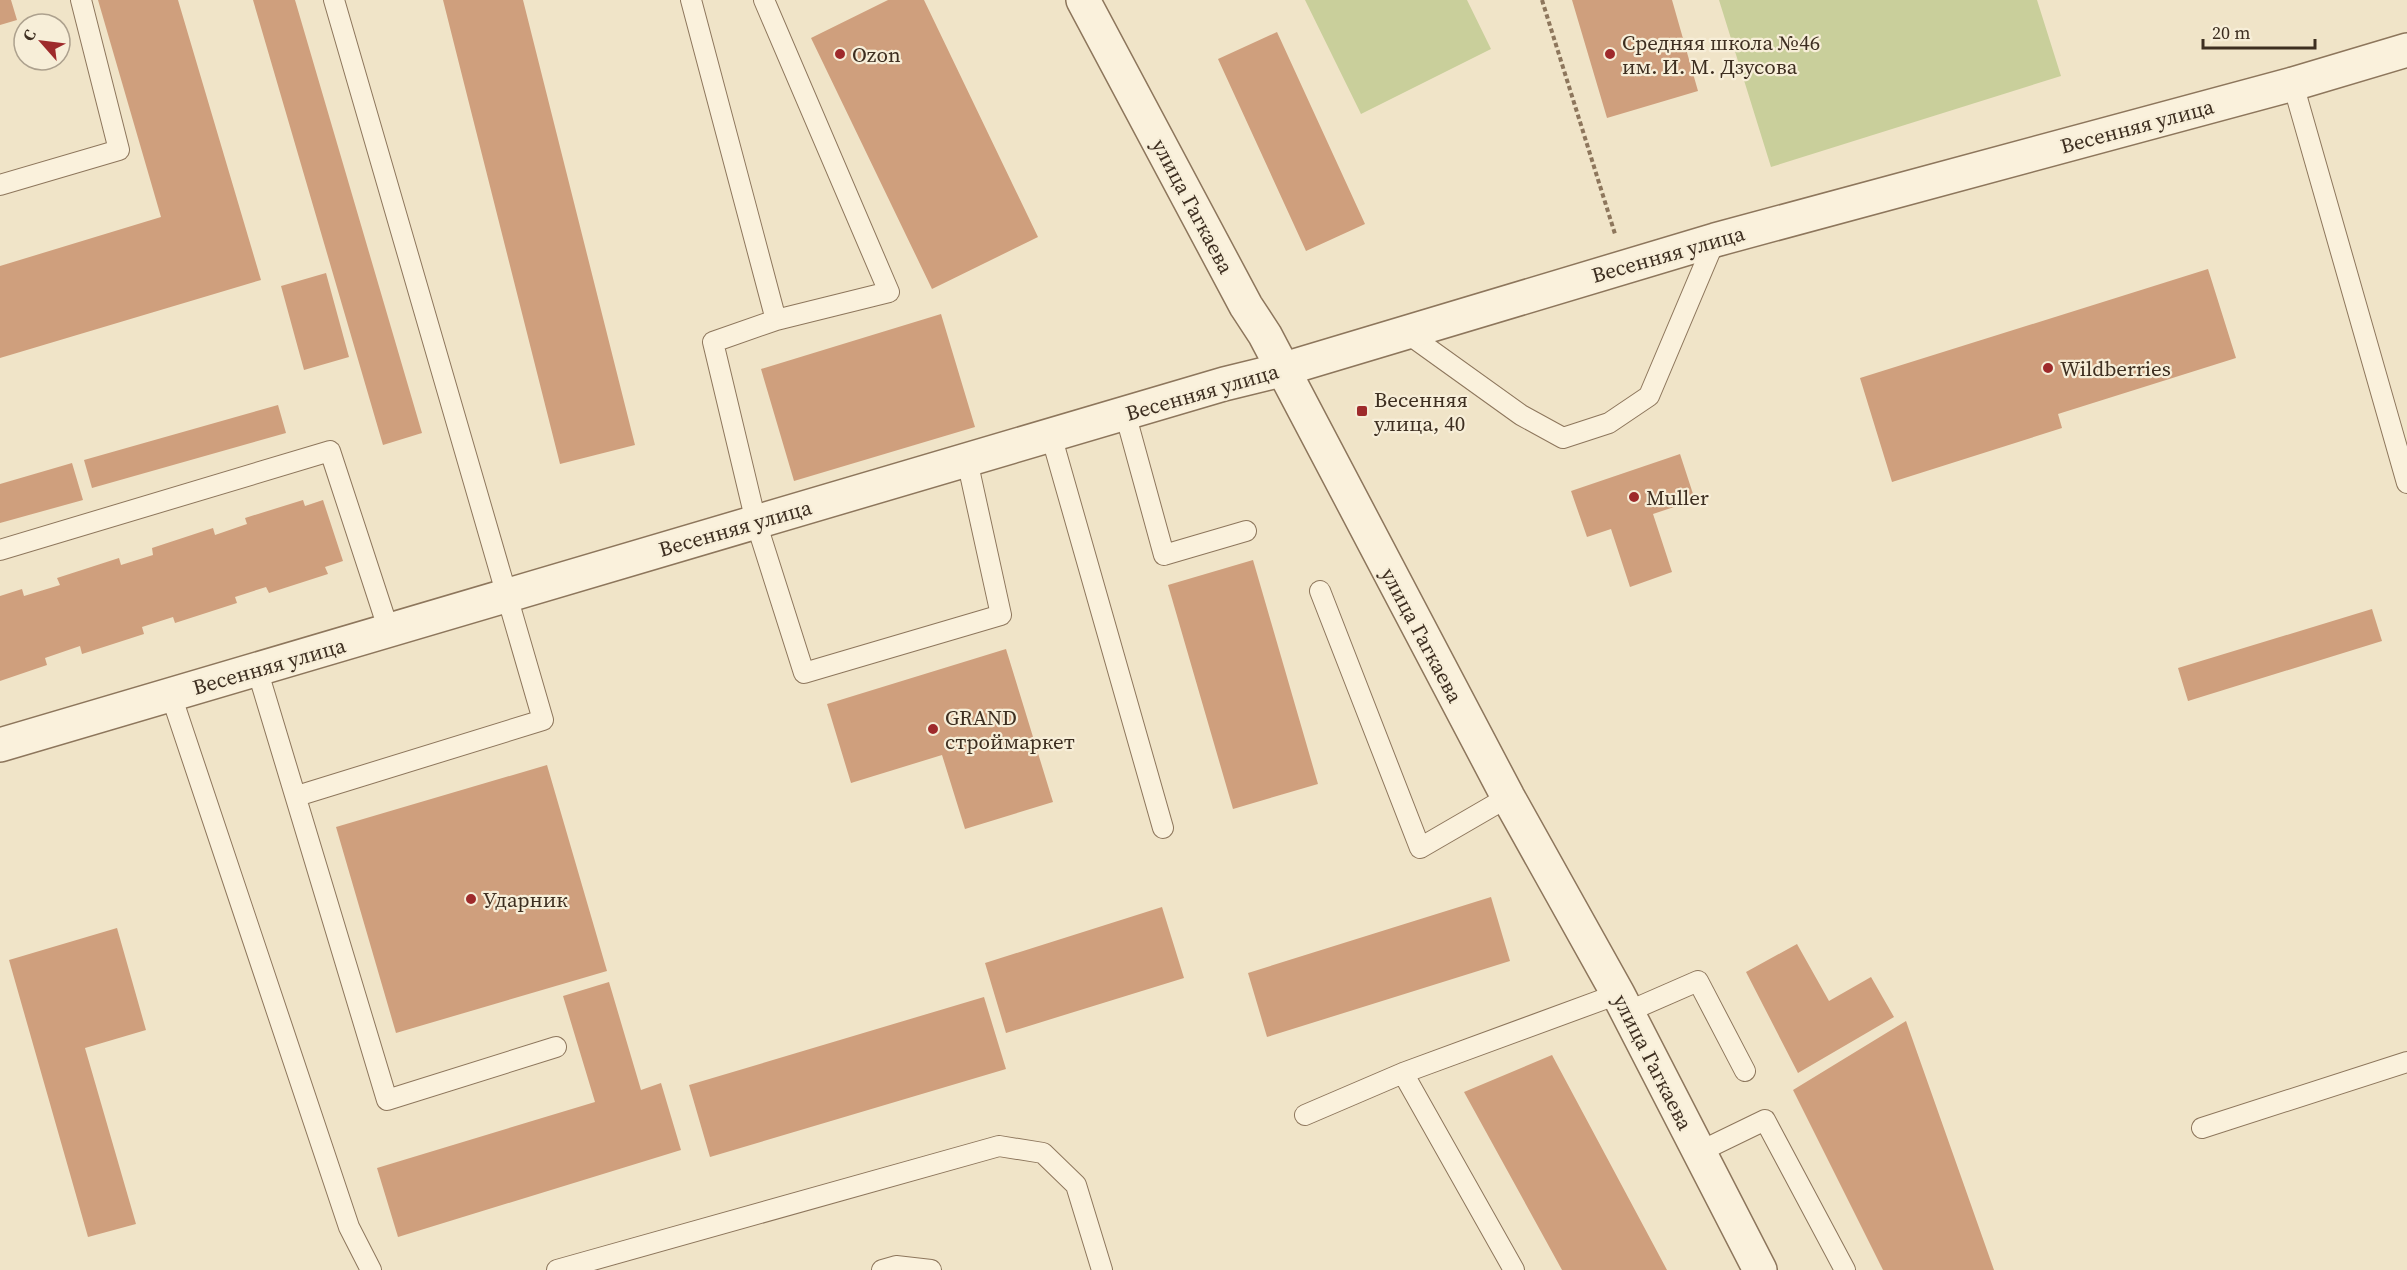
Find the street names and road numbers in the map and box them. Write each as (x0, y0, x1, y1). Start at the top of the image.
street label: Весенняя улица (2057, 91, 2217, 160)
street label: улица Гагкаева (1145, 133, 1241, 279)
street label: Весенняя улица (1588, 218, 1748, 290)
street label: Весенняя улица (1122, 356, 1282, 428)
street label: Весенняя улица (655, 492, 815, 564)
street label: улица Гагкаева (1374, 562, 1470, 708)
street label: Весенняя улица (189, 630, 349, 702)
street label: улица Гагкаева (1606, 989, 1700, 1135)

